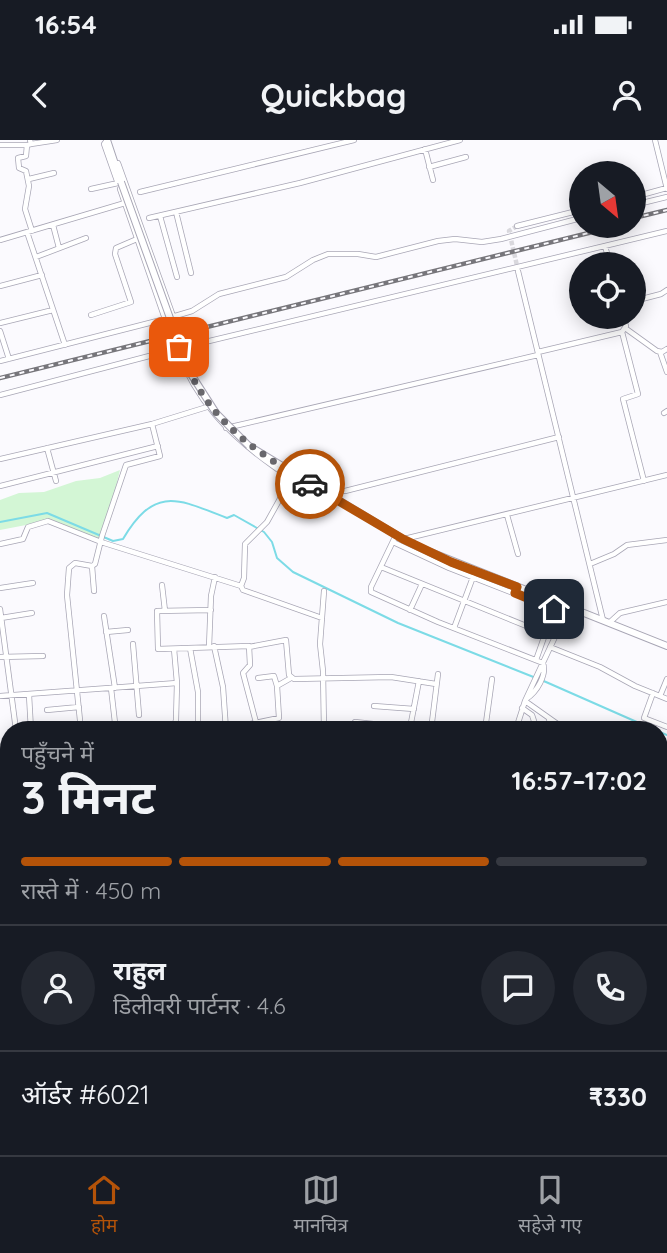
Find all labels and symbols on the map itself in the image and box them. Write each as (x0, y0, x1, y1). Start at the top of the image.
north arrow (569, 161, 646, 238)
pin (149, 317, 209, 377)
courier (275, 449, 345, 519)
pin (524, 579, 584, 639)

